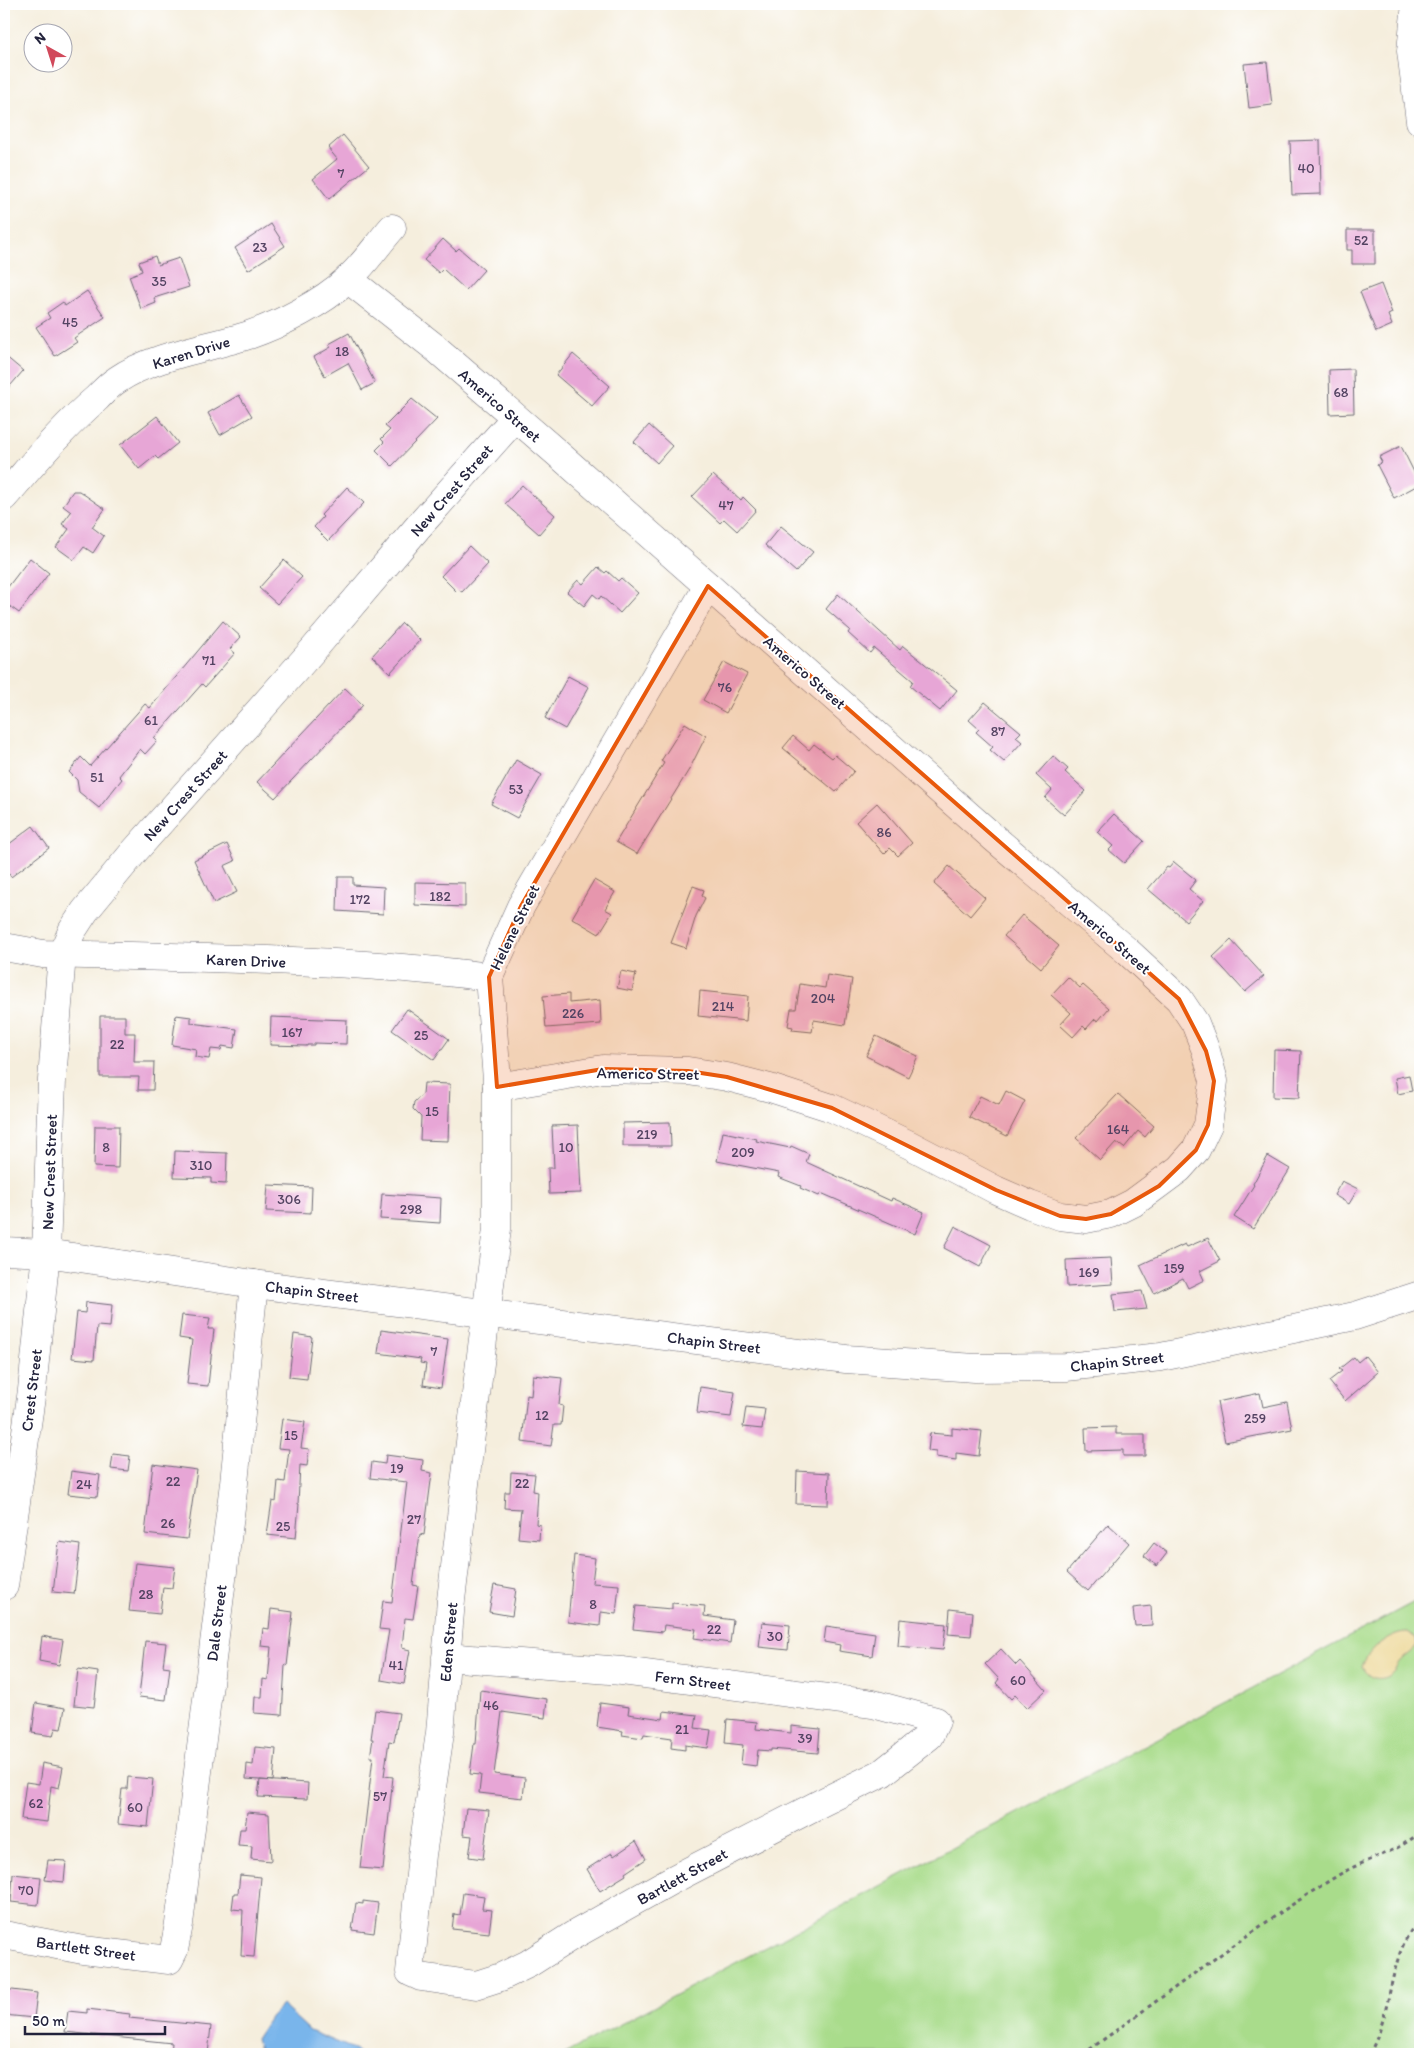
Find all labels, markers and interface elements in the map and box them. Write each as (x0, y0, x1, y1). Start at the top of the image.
north arrow (22, 22, 72, 72)
text: N (31, 29, 49, 48)
house number: 40 (1297, 160, 1315, 177)
house number: 7 (338, 165, 345, 182)
house number: 52 (1354, 232, 1369, 249)
house number: 23 (253, 239, 268, 256)
house number: 35 (152, 273, 166, 290)
house number: 45 (62, 314, 78, 331)
street label: Karen Drive (150, 332, 232, 373)
house number: 18 (335, 343, 349, 360)
street label: Americo Street (455, 364, 545, 446)
house number: 68 (1333, 384, 1349, 401)
street label: New Crest Street (406, 440, 497, 540)
house number: 47 (718, 497, 734, 514)
street label: Americo Street (760, 631, 850, 713)
house number: 71 (202, 652, 216, 669)
house number: 76 (718, 679, 732, 696)
house number: 61 (144, 712, 158, 729)
house number: 87 (991, 723, 1005, 740)
street label: New Crest Street (139, 746, 231, 845)
house number: 51 (90, 769, 104, 786)
house number: 53 (509, 781, 524, 798)
house number: 86 (876, 824, 892, 841)
street label: Helene Street (485, 881, 543, 973)
house number: 182 (429, 888, 451, 905)
house number: 172 (350, 891, 371, 908)
street label: Americo Street (1065, 896, 1155, 978)
street label: Karen Drive (206, 950, 286, 971)
house number: 204 (811, 990, 836, 1007)
house number: 214 (712, 998, 735, 1015)
house number: 226 (562, 1005, 584, 1022)
house number: 167 (282, 1024, 302, 1041)
house number: 25 (414, 1027, 428, 1044)
house number: 22 (110, 1036, 125, 1053)
street label: Americo Street (596, 1063, 700, 1084)
house number: 15 (425, 1103, 439, 1120)
street label: New Crest Street (38, 1114, 61, 1230)
house number: 164 (1107, 1121, 1130, 1138)
house number: 219 (636, 1126, 658, 1143)
house number: 8 (102, 1139, 110, 1156)
house number: 10 (558, 1139, 574, 1156)
house number: 209 (731, 1144, 755, 1161)
house number: 310 (190, 1157, 212, 1174)
house number: 306 (277, 1191, 301, 1208)
house number: 298 (400, 1201, 423, 1218)
house number: 159 (1163, 1260, 1185, 1277)
house number: 169 (1078, 1264, 1100, 1281)
street label: Chapin Street (264, 1276, 360, 1307)
street label: Chapin Street (666, 1327, 762, 1358)
house number: 7 (431, 1343, 438, 1360)
street label: Chapin Street (1069, 1347, 1165, 1376)
street label: Crest Street (17, 1348, 46, 1432)
house number: 12 (535, 1407, 550, 1424)
house number: 259 (1244, 1410, 1266, 1427)
house number: 15 (284, 1427, 298, 1444)
house number: 19 (390, 1460, 404, 1477)
house number: 22 (166, 1473, 181, 1490)
house number: 22 (515, 1475, 530, 1492)
house number: 24 (76, 1476, 92, 1493)
house number: 27 (407, 1511, 421, 1528)
house number: 26 (161, 1515, 175, 1532)
house number: 25 (276, 1518, 290, 1535)
street label: Dale Street (202, 1584, 231, 1663)
house number: 28 (138, 1586, 154, 1603)
house number: 8 (589, 1596, 597, 1613)
street label: Eden Street (436, 1601, 461, 1683)
house number: 22 (707, 1621, 722, 1638)
house number: 30 (767, 1628, 783, 1645)
house number: 41 (389, 1657, 404, 1674)
street label: Fern Street (654, 1666, 732, 1695)
house number: 60 (1010, 1672, 1026, 1689)
house number: 46 (483, 1697, 499, 1714)
house number: 21 (675, 1721, 689, 1738)
house number: 39 (798, 1730, 812, 1747)
house number: 57 (373, 1788, 387, 1805)
house number: 62 (29, 1795, 44, 1812)
house number: 60 (127, 1799, 143, 1816)
street label: Bartlett Street (634, 1844, 731, 1909)
house number: 70 (18, 1882, 34, 1899)
street label: Bartlett Street (35, 1932, 137, 1965)
scale bar (25, 2003, 165, 2035)
text: 50 m (32, 2012, 65, 2030)

